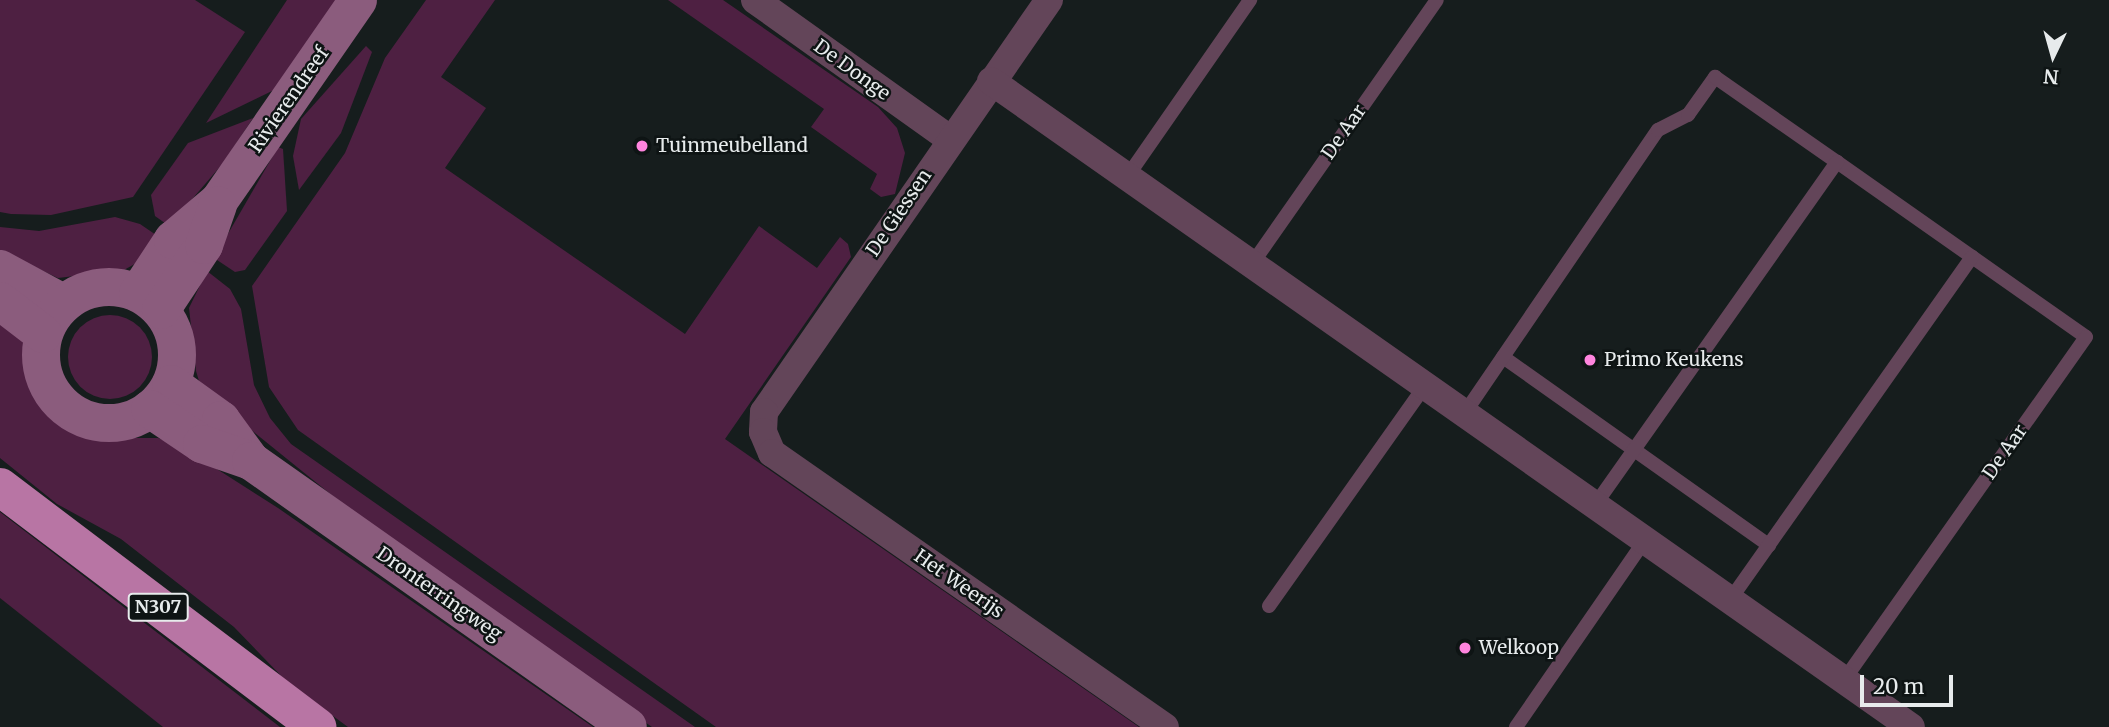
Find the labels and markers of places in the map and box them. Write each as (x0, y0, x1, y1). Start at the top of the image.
place label: Tuinmeubelland (656, 135, 808, 157)
marker: Tuinmeubelland (634, 138, 650, 154)
place label: Primo Keukens (1604, 349, 1744, 371)
marker: Primo Keukens (1582, 352, 1598, 368)
place label: Welkoop (1479, 637, 1559, 659)
marker: Welkoop (1457, 640, 1473, 656)

